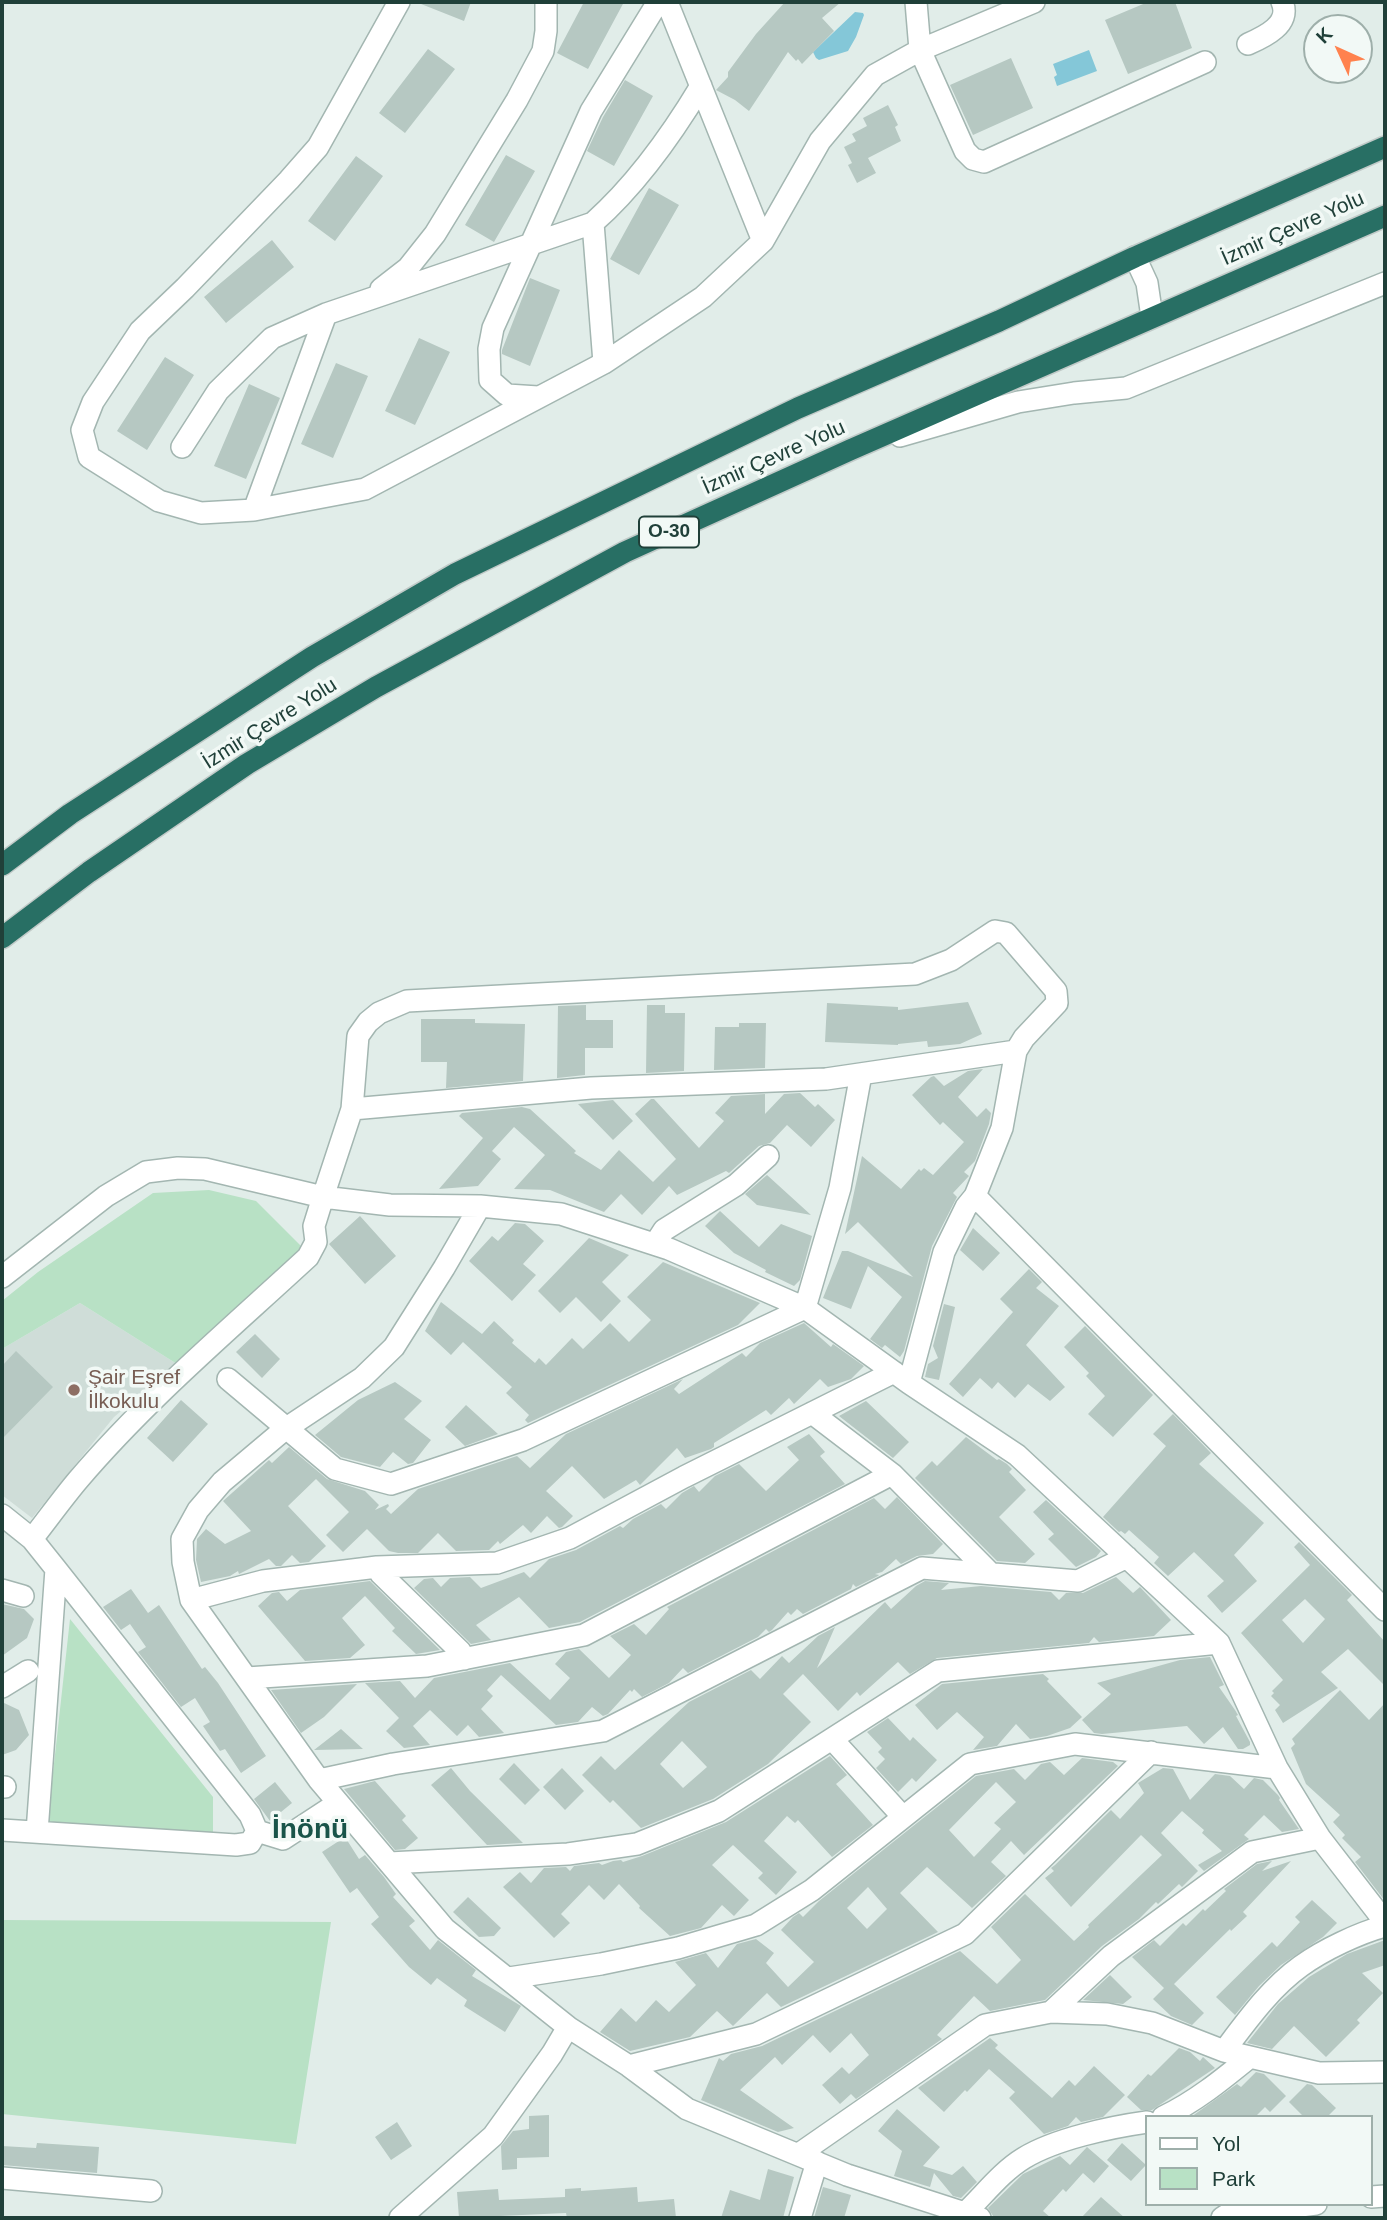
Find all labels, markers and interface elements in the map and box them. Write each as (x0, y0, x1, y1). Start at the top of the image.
north arrow (1303, 14, 1373, 84)
text: K (1312, 23, 1336, 47)
street label: İzmir Çevre Yolu (1218, 186, 1368, 272)
street label: İzmir Çevre Yolu (699, 415, 849, 501)
road number: O-30 (639, 516, 699, 548)
street label: İzmir Çevre Yolu (198, 673, 342, 775)
place label: Şair Eşref İlkokulu (88, 1365, 180, 1415)
marker: Şair Eşref İlkokulu (66, 1382, 82, 1398)
district label: İnönü (272, 1813, 348, 1847)
legend (1146, 2115, 1373, 2206)
text: Yol (1212, 2132, 1240, 2155)
text: Park (1212, 2167, 1255, 2190)

